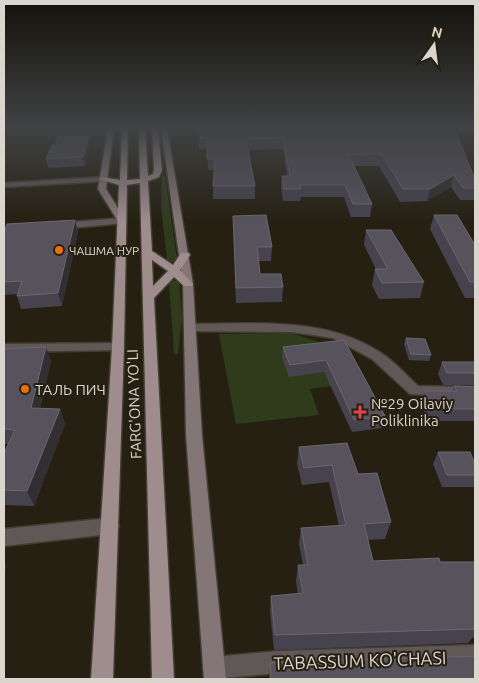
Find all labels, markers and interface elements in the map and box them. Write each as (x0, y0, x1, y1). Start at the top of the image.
north arrow (409, 20, 459, 70)
text: N (430, 23, 444, 41)
marker: ЧАШМА НУР (53, 244, 65, 256)
place label: ЧАШМА НУР (69, 244, 139, 257)
street label: FARG'ONA YO'LI (124, 349, 144, 459)
place label: ТАЛЬ ПИЧ (35, 381, 106, 398)
marker: ТАЛЬ ПИЧ (19, 383, 31, 395)
place label: №29 Oilaviy Poliklinika (371, 395, 453, 429)
marker: №29 Oilaviy Poliklinika (353, 405, 367, 419)
street label: TABASSUM KO'CHASI (273, 647, 447, 673)

